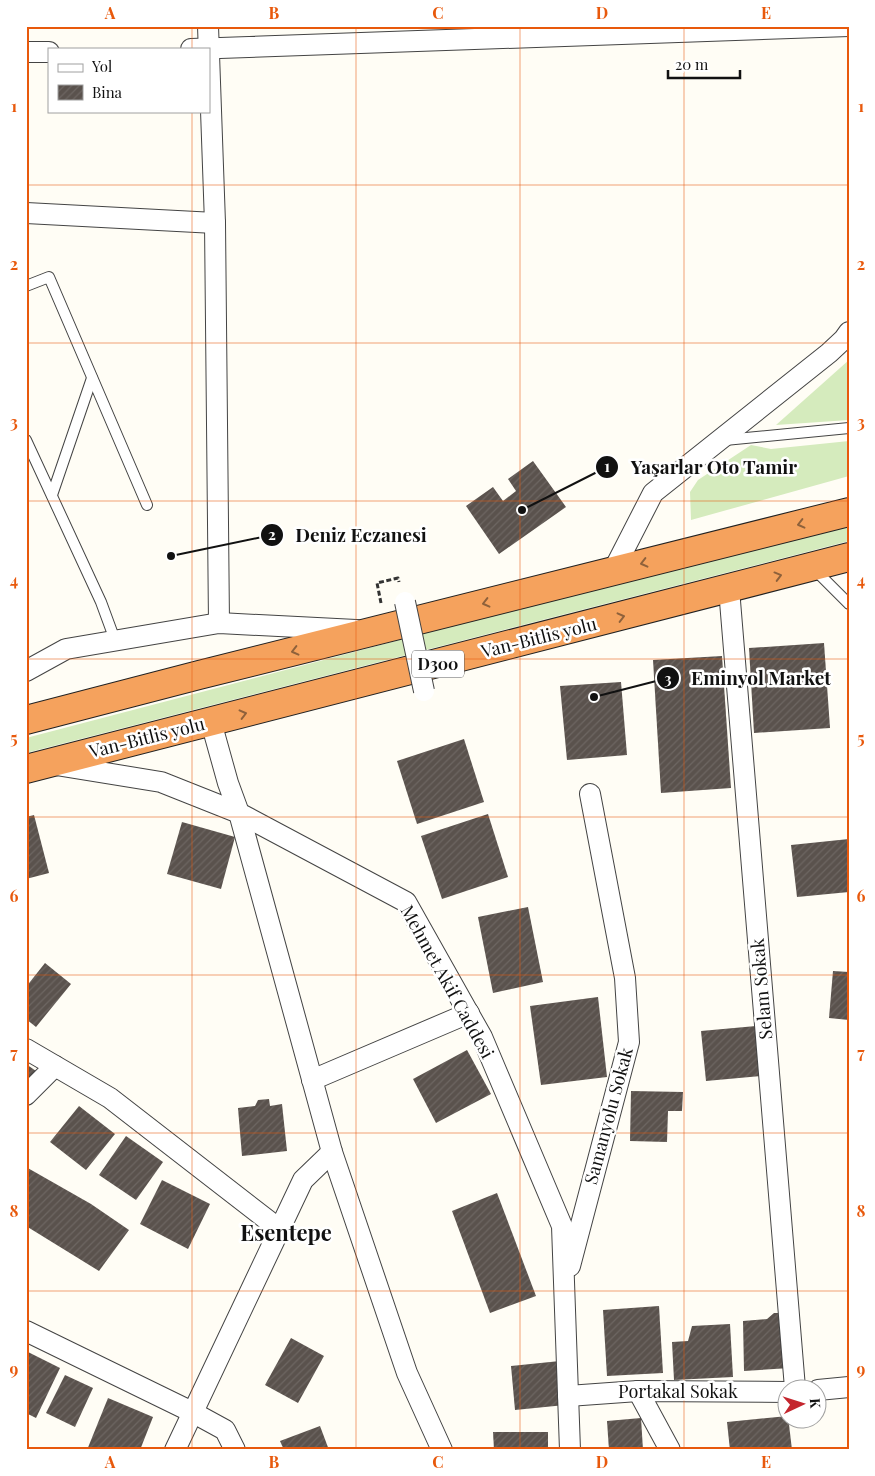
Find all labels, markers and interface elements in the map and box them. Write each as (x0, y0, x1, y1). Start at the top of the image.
text: A (104, 2, 116, 23)
text: B (269, 2, 280, 23)
text: C (432, 2, 444, 23)
text: D (596, 2, 608, 23)
text: E (761, 2, 771, 23)
legend (48, 48, 210, 112)
scale bar (668, 48, 740, 80)
text: 20 m (675, 54, 709, 74)
text: Yol (91, 56, 112, 76)
text: Bina (92, 82, 123, 102)
text: 1 (11, 95, 17, 116)
text: 1 (858, 95, 864, 116)
text: 2 (10, 253, 18, 274)
text: 2 (857, 253, 865, 274)
text: 3 (10, 411, 18, 432)
text: 3 (857, 411, 865, 432)
callout: Yaşarlar Oto Tamir (595, 450, 807, 484)
text: Yaşarlar Oto Tamir (630, 453, 797, 479)
text: 1 (604, 456, 610, 476)
callout: Deniz Eczanesi (260, 518, 436, 552)
one-way arrow (797, 518, 806, 529)
text: Deniz Eczanesi (295, 521, 427, 547)
text: 2 (268, 524, 276, 544)
one-way arrow (639, 557, 648, 568)
text: 4 (10, 569, 18, 590)
text: 4 (857, 569, 865, 590)
one-way arrow (774, 571, 782, 582)
one-way arrow (482, 597, 491, 608)
street label: Van-Bitlis yolu (478, 611, 600, 663)
one-way arrow (616, 612, 624, 622)
one-way arrow (290, 645, 299, 656)
road number: D300 (412, 651, 464, 678)
callout: Eminyol Market (656, 661, 841, 695)
text: Eminyol Market (691, 664, 831, 690)
text: 3 (664, 668, 672, 688)
one-way arrow (239, 709, 247, 720)
street label: Van-Bitlis yolu (86, 711, 208, 763)
text: 5 (10, 727, 18, 748)
text: 5 (857, 727, 865, 748)
text: 6 (10, 885, 19, 906)
text: 6 (857, 885, 866, 906)
street label: Mehmet Akif Caddesi (396, 901, 500, 1062)
street label: Selam Sokak (745, 937, 777, 1041)
text: 7 (10, 1042, 18, 1063)
text: 7 (857, 1042, 865, 1063)
street label: Samanyolu Sokak (578, 1044, 638, 1187)
text: 8 (10, 1200, 19, 1221)
text: 8 (857, 1200, 866, 1221)
district label: Esentepe (240, 1217, 332, 1247)
text: 9 (10, 1358, 19, 1379)
text: 9 (857, 1358, 866, 1379)
north arrow (778, 1378, 828, 1428)
street label: Portakal Sokak (618, 1379, 738, 1403)
text: K (806, 1397, 825, 1410)
text: A (104, 1451, 116, 1472)
text: B (269, 1451, 280, 1472)
text: C (432, 1451, 444, 1472)
text: D (596, 1451, 608, 1472)
text: E (761, 1451, 771, 1472)

